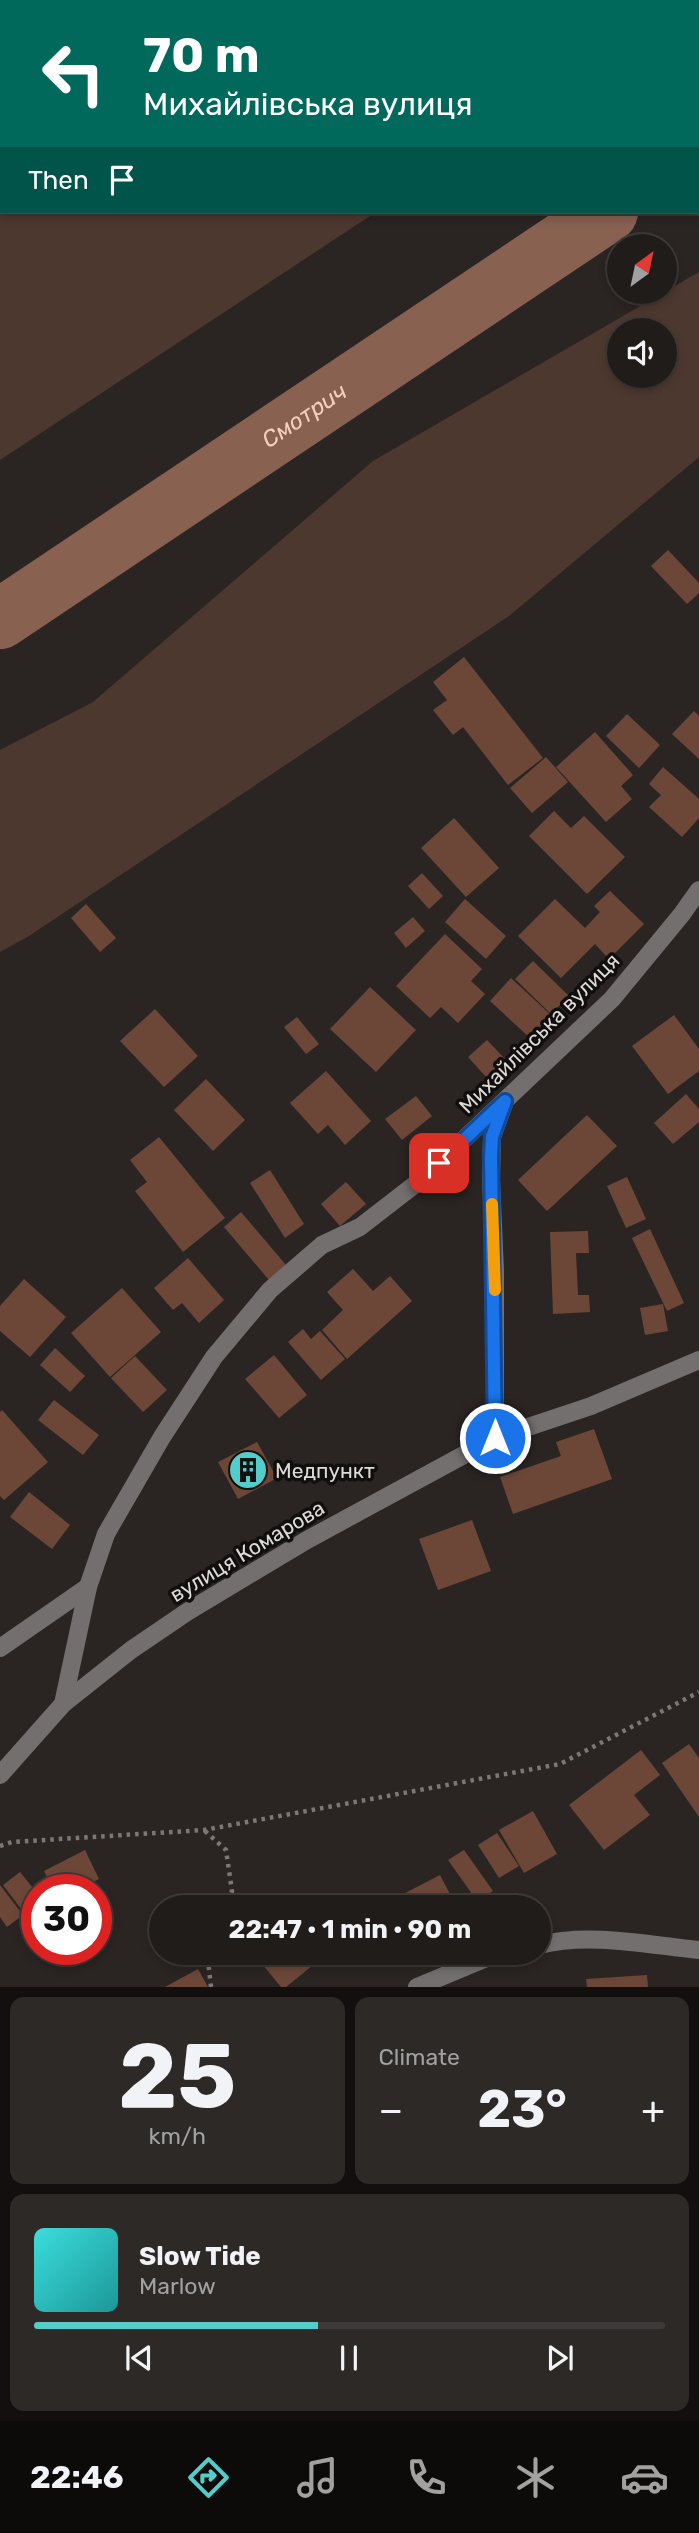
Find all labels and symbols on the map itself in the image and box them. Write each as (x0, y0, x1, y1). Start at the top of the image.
north arrow (607, 234, 677, 304)
water label: Смотрич (256, 377, 352, 454)
street label: Михайлівська вулиця (454, 948, 624, 1118)
pin (409, 1133, 469, 1193)
position arrow (458, 1401, 532, 1475)
building icon: Медпункт (227, 1449, 269, 1491)
place label: Медпункт (275, 1458, 375, 1483)
street label: вулиця Комарова (165, 1495, 329, 1607)
speed limit sign: 30 (21, 1874, 112, 1965)

